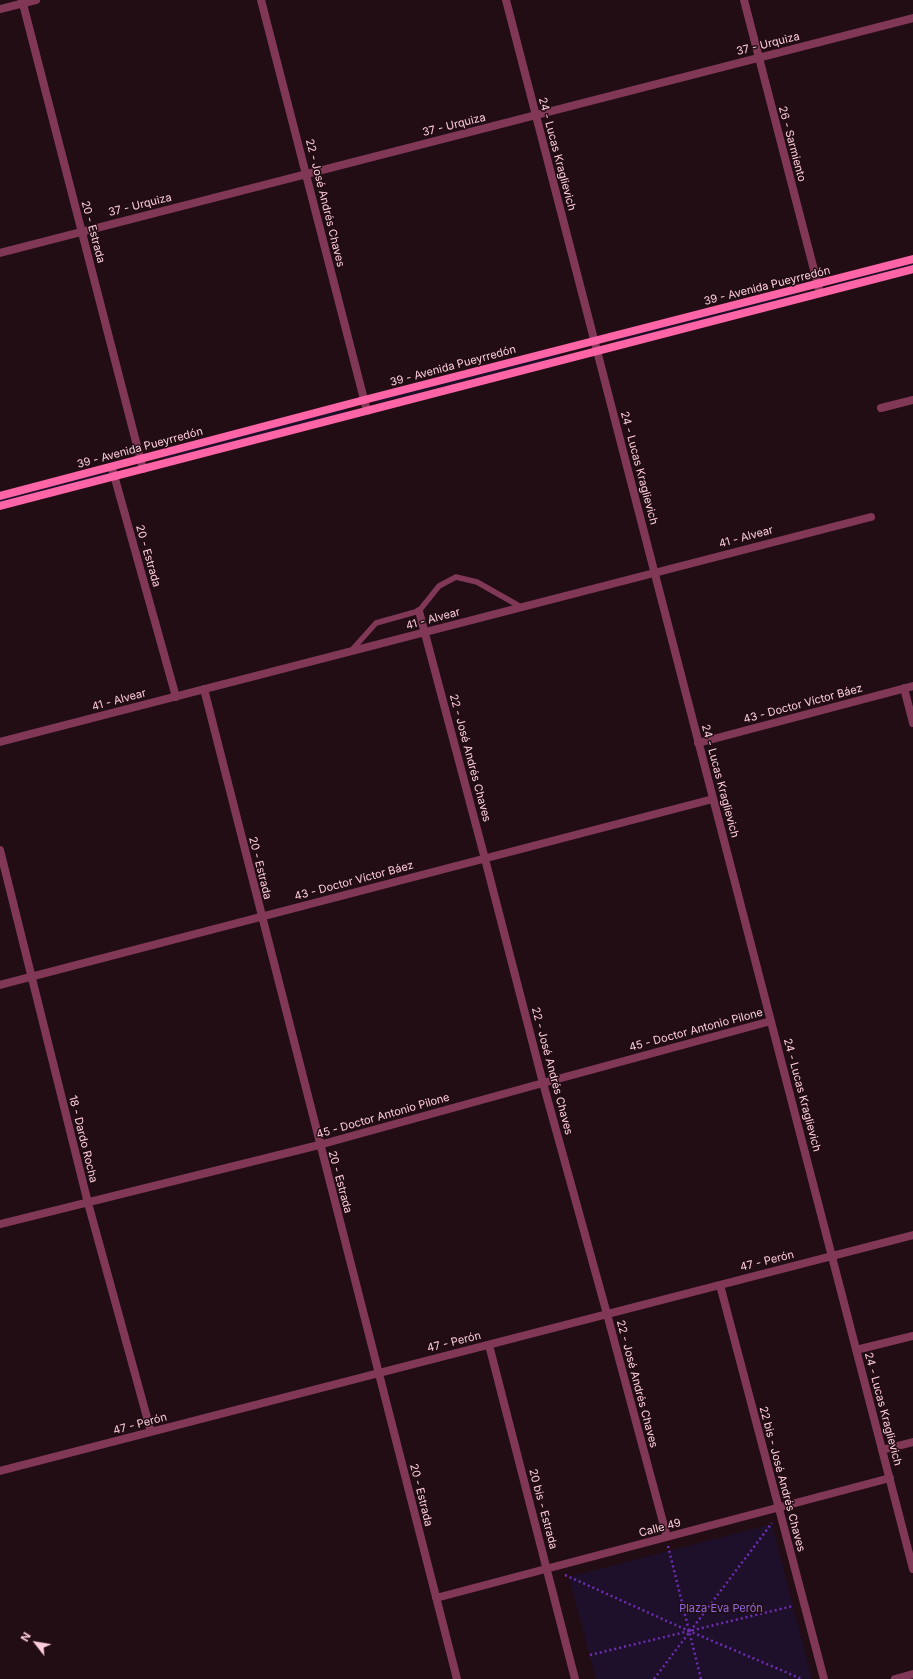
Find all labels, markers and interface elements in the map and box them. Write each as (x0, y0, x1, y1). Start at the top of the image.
street label: 37 - Urquiza (735, 30, 801, 58)
street label: 24 - Lucas Kraglievich (536, 96, 578, 212)
street label: 26 - Sarmiento (776, 105, 808, 183)
street label: 37 - Urquiza (421, 111, 487, 139)
street label: 22 - José Andrés Chaves (303, 138, 347, 268)
street label: 37 - Urquiza (107, 191, 173, 219)
street label: 20 - Estrada (78, 199, 108, 265)
street label: 39 - Avenida Pueyrredón (702, 264, 832, 308)
street label: 39 - Avenida Pueyrredón (389, 343, 517, 389)
street label: 24 - Lucas Kraglievich (618, 410, 660, 526)
street label: 39 - Avenida Pueyrredón (76, 425, 204, 471)
street label: 20 - Estrada (133, 523, 163, 589)
street label: 41 - Alvear (717, 523, 775, 551)
street label: 41 - Alvear (404, 605, 462, 633)
street label: 43 - Doctor Víctor Báez (742, 682, 864, 726)
street label: 41 - Alvear (90, 686, 148, 714)
street label: 22 - José Andrés Chaves (447, 693, 493, 823)
street label: 24 - Lucas Kraglievich (699, 723, 741, 839)
street label: 20 - Estrada (246, 835, 274, 901)
street label: 43 - Doctor Víctor Báez (293, 859, 415, 903)
street label: 22 - José Andrés Chaves (529, 1006, 575, 1136)
street label: 45 - Doctor Antonio Pilone (628, 1006, 764, 1054)
street label: 24 - Lucas Kraglievich (781, 1037, 823, 1153)
street label: 45 - Doctor Antonio Pilone (315, 1091, 451, 1141)
street label: 18 - Dardo Rocha (66, 1094, 100, 1184)
street label: 20 - Estrada (325, 1149, 355, 1215)
street label: 47 - Perón (739, 1248, 795, 1274)
street label: 22 - José Andrés Chaves (614, 1319, 660, 1449)
street label: 47 - Perón (426, 1329, 482, 1355)
street label: 24 - Lucas Kraglievich (862, 1351, 904, 1467)
street label: 22 bis - José Andrés Chaves (756, 1405, 808, 1553)
street label: 47 - Perón (112, 1411, 168, 1437)
street label: 20 - Estrada (407, 1462, 435, 1528)
street label: 20 bis - Estrada (526, 1467, 560, 1551)
street label: Calle 49 (638, 1516, 682, 1540)
park label: Plaza Eva Perón (679, 1602, 763, 1616)
north arrow (16, 1623, 56, 1663)
text: N (18, 1630, 34, 1644)

